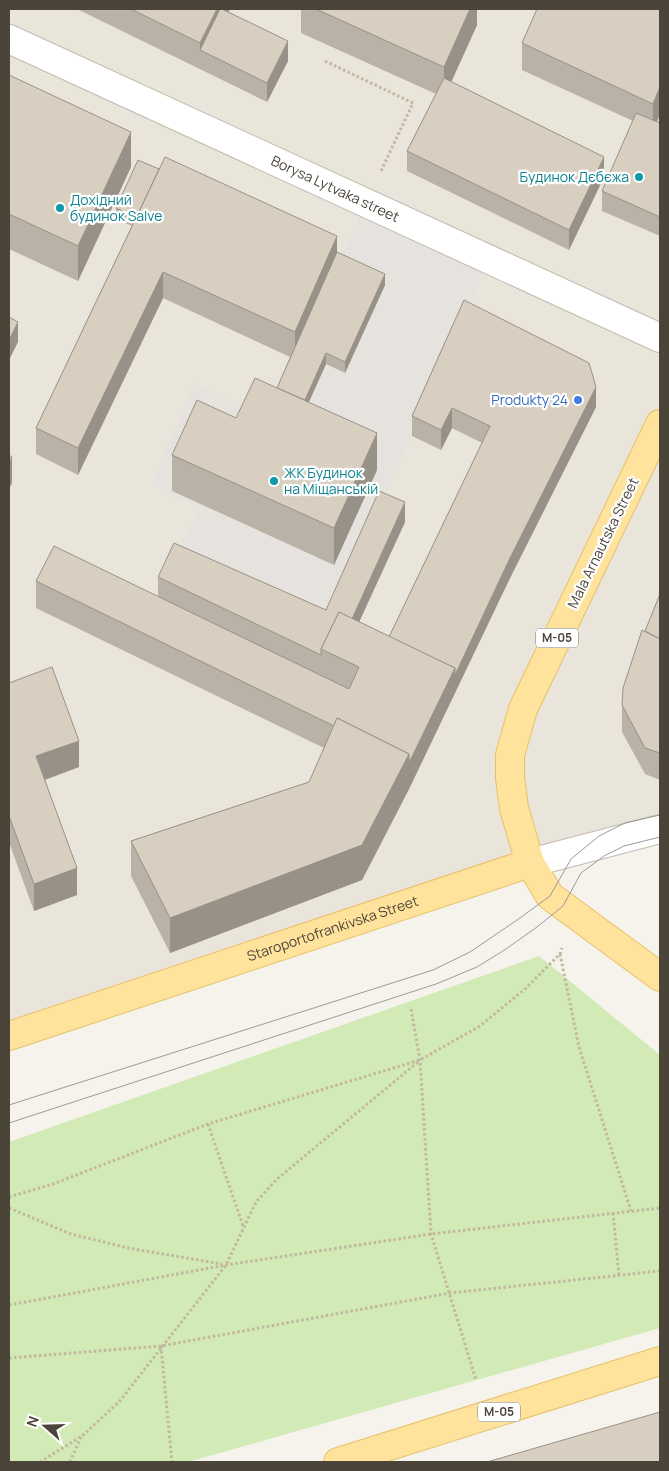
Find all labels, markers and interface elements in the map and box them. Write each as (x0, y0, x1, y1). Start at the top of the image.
street label: Borysa Lytvaka street (268, 151, 403, 226)
place label: Будинок Дєбєжа (520, 167, 629, 186)
marker: Будинок Дєбєжа (633, 171, 645, 183)
place label: Дохідний будинок Salve (70, 190, 162, 225)
marker: Дохідний будинок Salve (54, 202, 66, 214)
place label: Produkty 24 (491, 390, 568, 409)
marker: Produkty 24 (572, 394, 584, 406)
place label: ЖК Будинок на Міщанській (284, 463, 378, 498)
street label: Mala Arnautska Street (563, 474, 643, 611)
marker: ЖК Будинок на Міщанській (268, 475, 280, 487)
road number: М-05 (536, 628, 578, 648)
street label: Staroportofrankivska Street (244, 891, 421, 965)
north arrow (20, 1401, 70, 1451)
road number: М-05 (478, 1402, 520, 1421)
text: N (22, 1413, 43, 1429)

